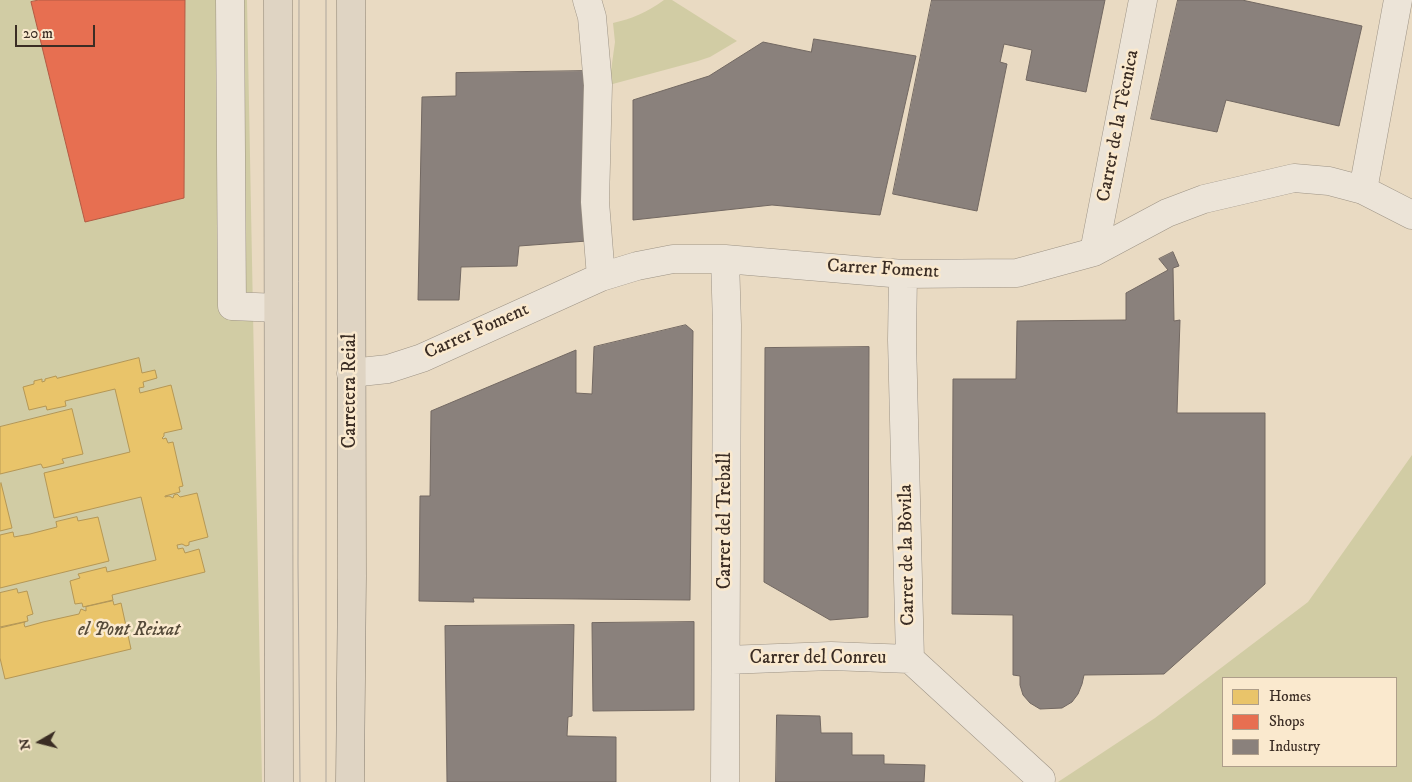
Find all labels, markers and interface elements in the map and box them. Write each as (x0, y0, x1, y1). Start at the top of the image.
scale bar (18, 15, 98, 47)
text: 20 m (23, 24, 53, 43)
street label: Carrer de la Tècnica (1093, 48, 1145, 204)
street label: Carrer Foment (826, 256, 940, 284)
street label: Carrer Foment (421, 299, 533, 365)
street label: Carretera Reial (340, 334, 362, 448)
street label: Carrer del Treball (715, 453, 737, 589)
street label: Carrer de la Bòvila (895, 484, 921, 626)
park label: el Pont Reixat (78, 620, 180, 642)
street label: Carrer del Conreu (750, 648, 886, 670)
legend (1222, 677, 1397, 767)
text: Homes (1269, 687, 1311, 706)
text: Shops (1269, 712, 1305, 731)
north arrow (15, 717, 65, 767)
text: N (15, 737, 35, 751)
text: Industry (1269, 737, 1320, 756)

